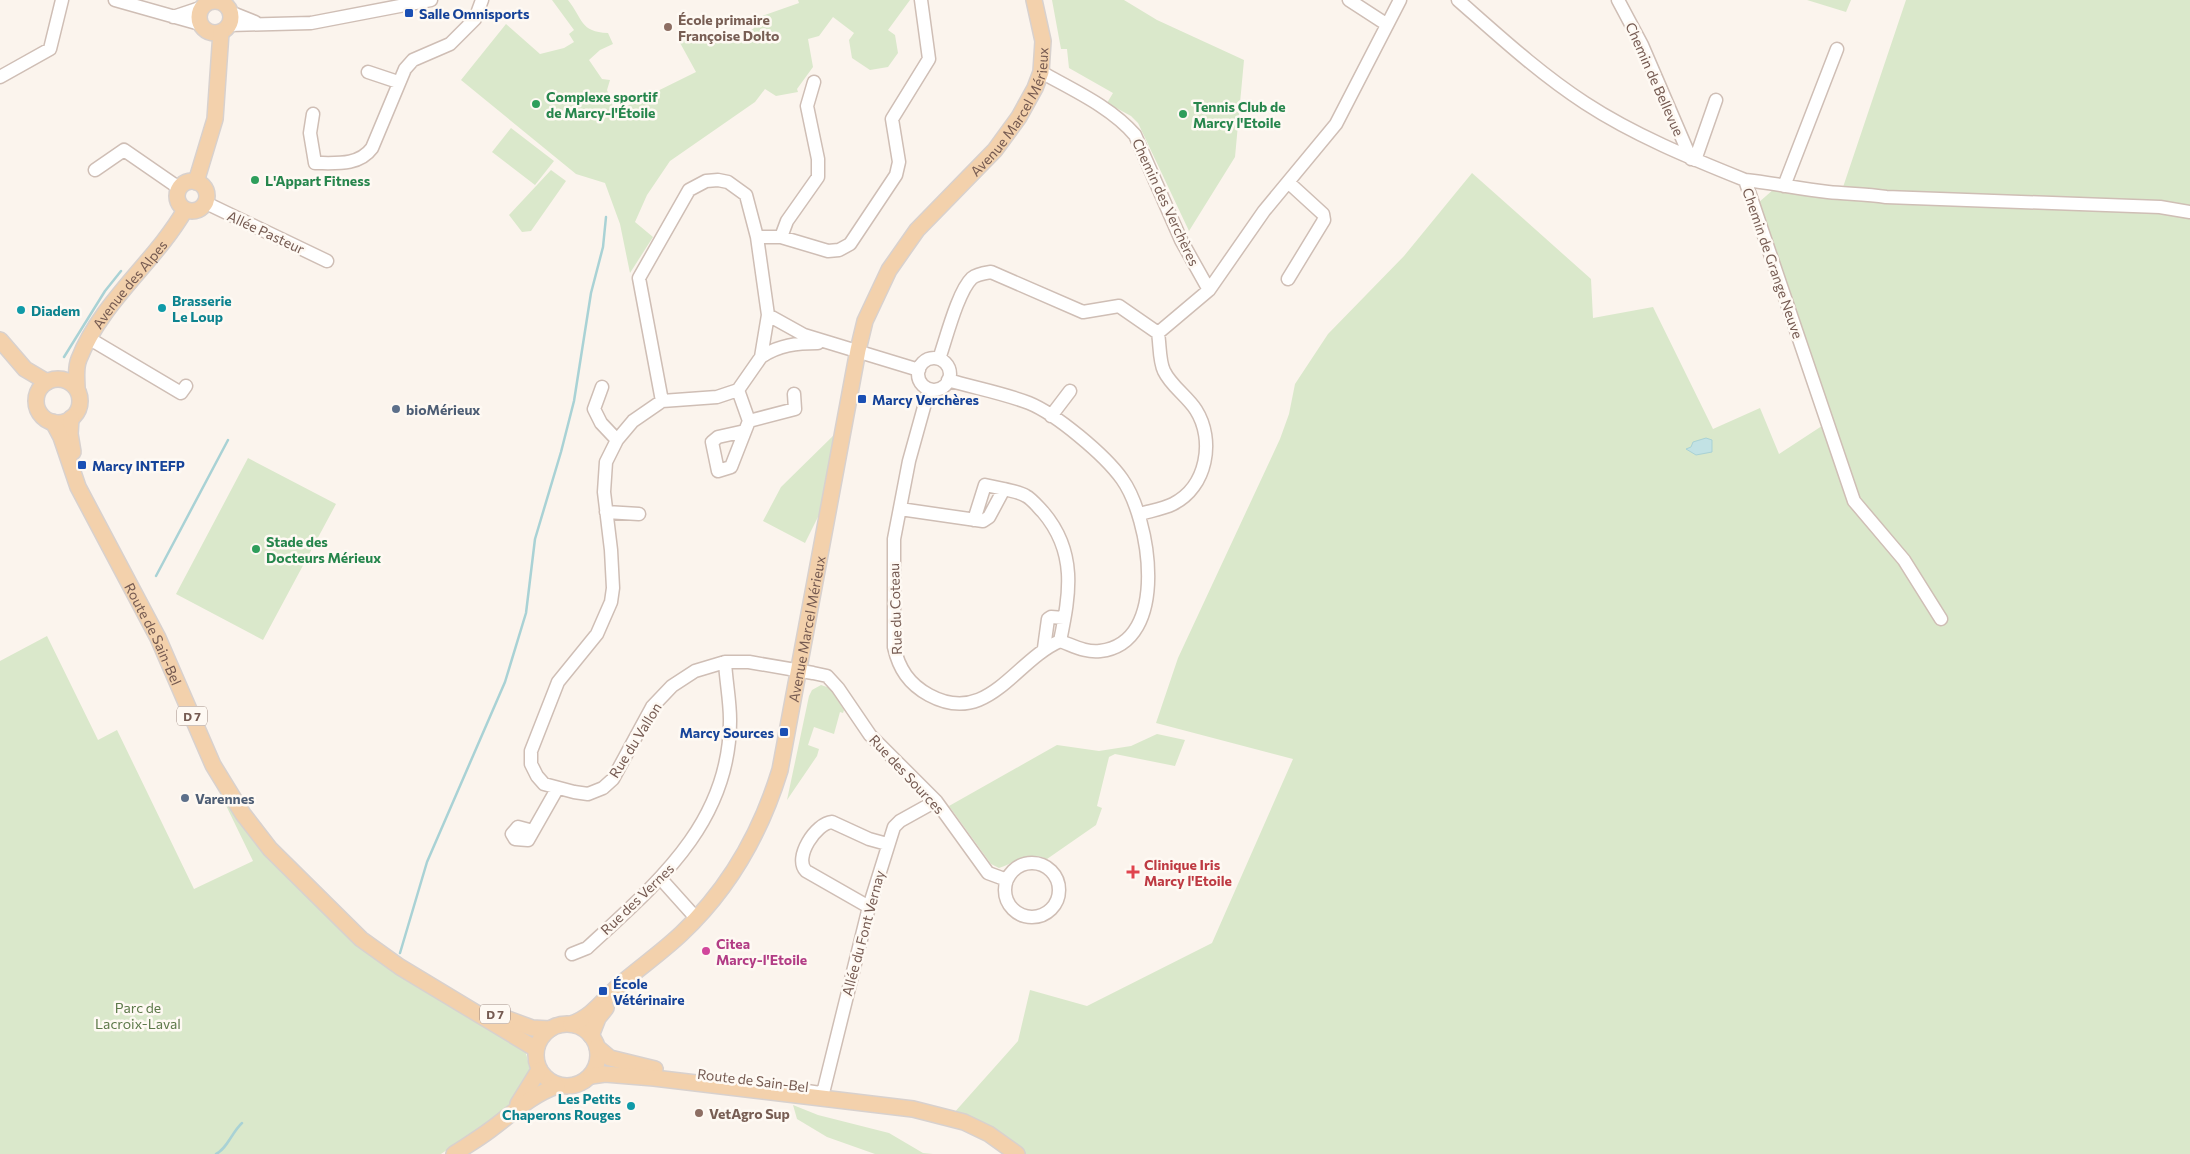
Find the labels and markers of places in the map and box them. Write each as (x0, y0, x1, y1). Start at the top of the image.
place label: Salle Omnisports (419, 5, 530, 22)
marker: Salle Omnisports (403, 7, 415, 19)
place label: École primaire Françoise Dolto (678, 11, 779, 44)
marker: École primaire Françoise Dolto (662, 21, 674, 33)
place label: Complexe sportif de Marcy-l'Étoile (546, 88, 658, 121)
marker: Complexe sportif de Marcy-l'Étoile (530, 98, 542, 110)
place label: Tennis Club de Marcy l'Etoile (1193, 98, 1286, 131)
marker: Tennis Club de Marcy l'Etoile (1177, 108, 1189, 120)
place label: L'Appart Fitness (265, 172, 371, 189)
marker: L'Appart Fitness (249, 174, 261, 186)
place label: Brasserie Le Loup (172, 292, 232, 325)
place label: Diadem (31, 302, 80, 319)
marker: Brasserie Le Loup (156, 302, 168, 314)
marker: Diadem (15, 304, 27, 316)
place label: Marcy Verchères (872, 391, 980, 408)
marker: Marcy Verchères (856, 393, 868, 405)
place label: bioMérieux (406, 401, 480, 418)
marker: bioMérieux (390, 403, 402, 415)
place label: Marcy INTEFP (92, 457, 185, 474)
marker: Marcy INTEFP (76, 459, 88, 471)
place label: Stade des Docteurs Mérieux (266, 533, 381, 566)
marker: Stade des Docteurs Mérieux (250, 543, 262, 555)
place label: Marcy Sources (680, 724, 774, 741)
marker: Marcy Sources (778, 726, 790, 738)
place label: Varennes (195, 790, 255, 807)
marker: Varennes (179, 792, 191, 804)
place label: Clinique Iris Marcy l'Etoile (1144, 856, 1232, 889)
marker: Clinique Iris Marcy l'Etoile (1126, 865, 1140, 879)
place label: Citea Marcy-l'Etoile (716, 935, 807, 968)
marker: Citea Marcy-l'Etoile (700, 945, 712, 957)
place label: École Vétérinaire (613, 975, 685, 1008)
marker: École Vétérinaire (597, 985, 609, 997)
place label: Les Petits Chaperons Rouges (502, 1090, 621, 1123)
marker: Les Petits Chaperons Rouges (625, 1100, 637, 1112)
place label: VetAgro Sup (709, 1105, 790, 1122)
marker: VetAgro Sup (693, 1107, 705, 1119)

